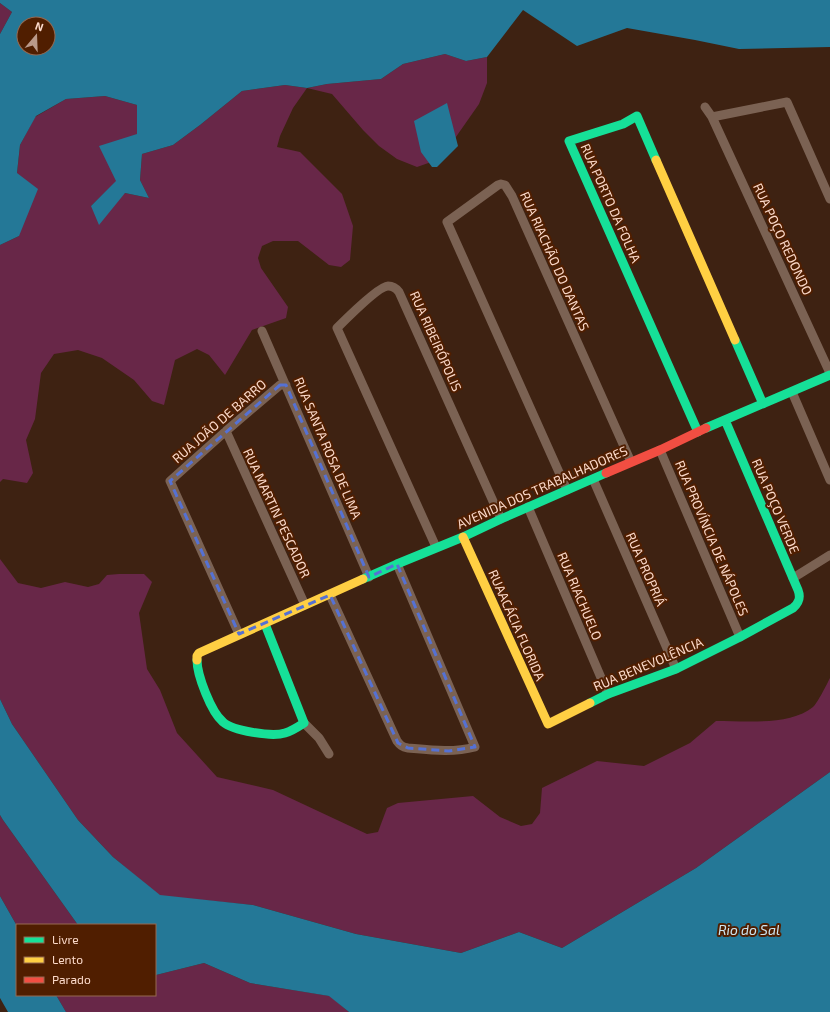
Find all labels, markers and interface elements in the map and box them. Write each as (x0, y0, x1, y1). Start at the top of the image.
north arrow (16, 16, 56, 56)
text: N (34, 19, 45, 34)
street label: RUA PORTO DA FOLHA (577, 141, 645, 265)
street label: RUA POÇO REDONDO (749, 180, 816, 298)
street label: RUA RIACHÃO DO DANTAS (517, 189, 593, 333)
street label: RUA RIBEIRÓPOLIS (407, 288, 466, 394)
street label: RUA SANTA ROSA DE LIMA (291, 375, 365, 521)
street label: RUA JOÃO DE BARRO (169, 376, 269, 466)
street label: AVENIDA DOS TRABALHADORES (454, 442, 630, 532)
street label: RUA MARTIN PESCADOR (240, 446, 314, 580)
street label: RUA POÇO VERDE (748, 456, 803, 556)
street label: RUA PROVÍNCIA DE NÁPOLES (672, 457, 753, 618)
street label: RUA PROPRIÁ (623, 529, 670, 608)
street label: RUA RIACHUELO (554, 550, 606, 642)
street label: RUAACÁCIA FLORIDA (485, 567, 550, 683)
street label: RUA BENEVOLÊNCIA (591, 634, 705, 694)
water label: Rio do Sal (718, 921, 780, 938)
legend (16, 924, 156, 996)
text: Livre (52, 932, 79, 946)
text: Lento (52, 952, 83, 966)
text: Parado (52, 972, 91, 986)

